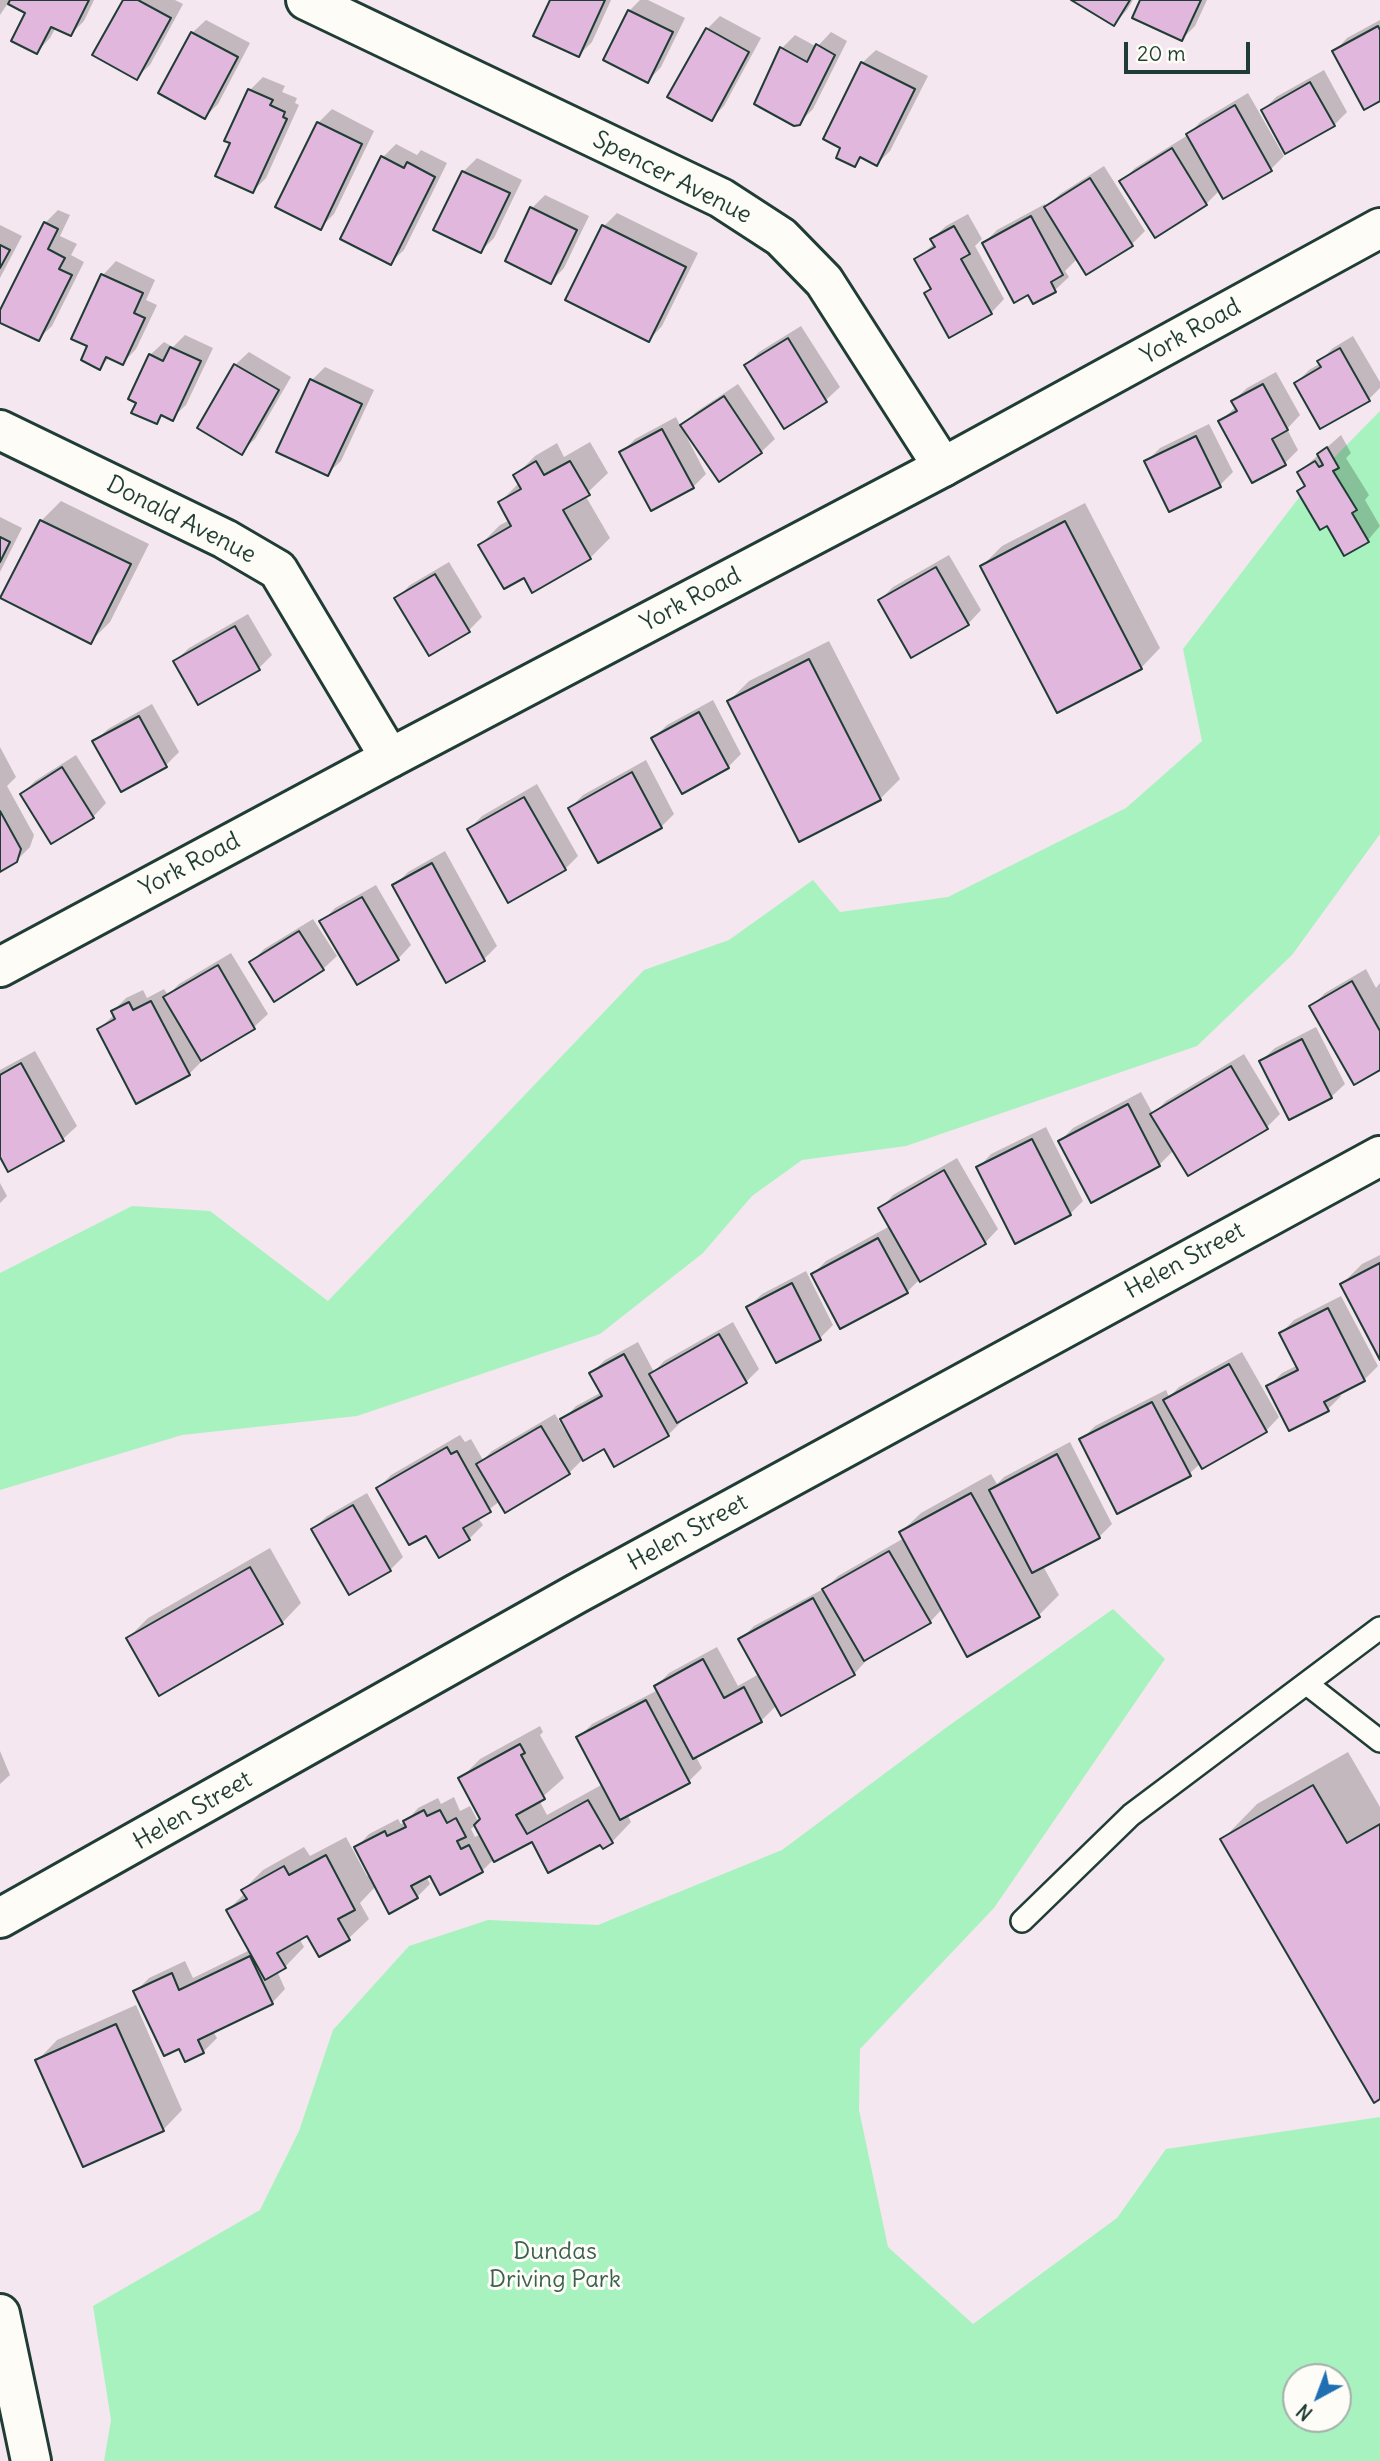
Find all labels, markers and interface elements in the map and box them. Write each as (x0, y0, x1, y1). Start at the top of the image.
scale bar (1128, 28, 1254, 72)
text: 20 m (1137, 40, 1186, 67)
street label: Spencer Avenue (588, 126, 756, 230)
street label: York Road (1136, 293, 1246, 371)
street label: Donald Avenue (102, 470, 260, 570)
street label: York Road (636, 562, 746, 638)
street label: York Road (135, 827, 245, 903)
street label: Helen Street (1120, 1216, 1250, 1306)
street label: Helen Street (623, 1488, 753, 1578)
street label: Helen Street (129, 1766, 257, 1856)
park label: Dundas Driving Park (489, 2238, 621, 2294)
north arrow (1282, 2363, 1352, 2433)
text: N (1292, 2399, 1317, 2426)

